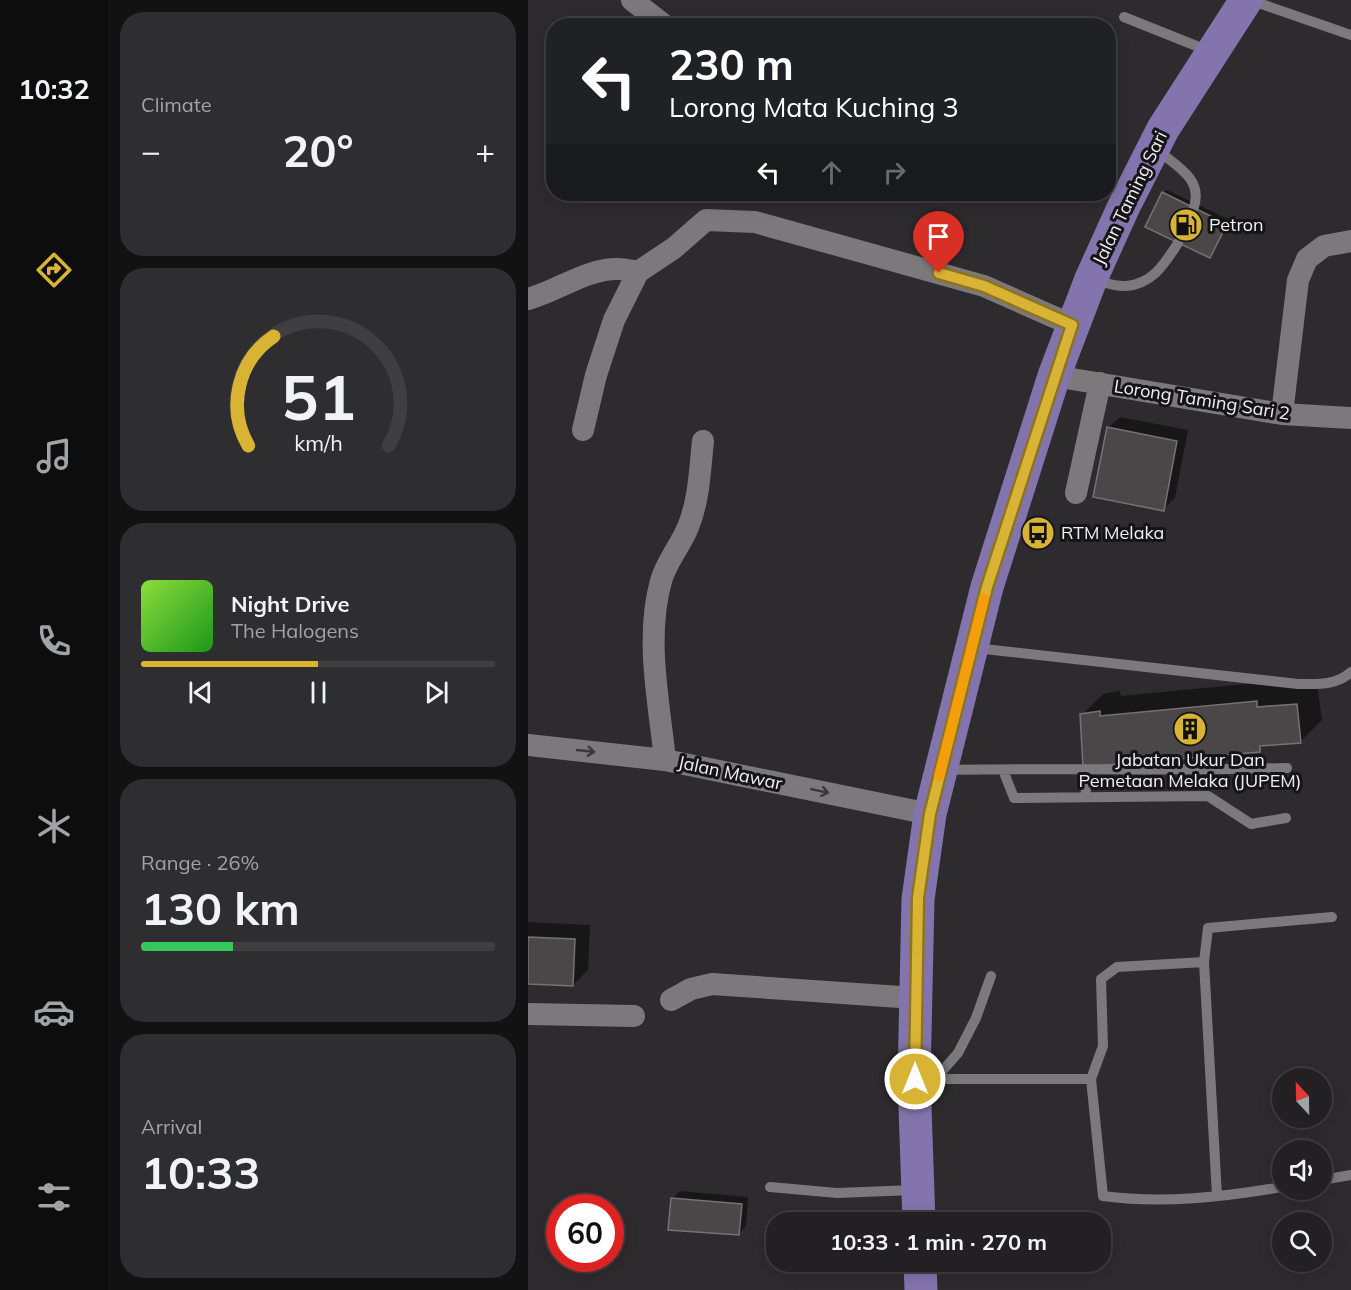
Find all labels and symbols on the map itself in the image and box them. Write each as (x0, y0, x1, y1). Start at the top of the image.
street label: Jalan Taming Sari (1087, 127, 1172, 269)
fuel station icon: Petron (1168, 207, 1204, 243)
pin (913, 211, 964, 273)
place label: Petron (1209, 213, 1264, 236)
street label: Lorong Taming Sari 2 (1113, 374, 1292, 425)
bus stop icon: RTM Melaka (1020, 515, 1056, 551)
place label: RTM Melaka (1061, 521, 1164, 544)
building icon: Jabatan Ukur Dan Pemetaan Melaka (JUPEM) (1172, 711, 1208, 747)
one-way arrow (576, 746, 596, 757)
place label: Jabatan Ukur Dan Pemetaan Melaka (JUPEM) (1078, 748, 1302, 792)
street label: Jalan Mawar (676, 750, 785, 795)
one-way arrow (809, 786, 829, 797)
position arrow (883, 1047, 947, 1111)
north arrow (1272, 1068, 1332, 1128)
speed limit sign: 60 (546, 1194, 624, 1272)

